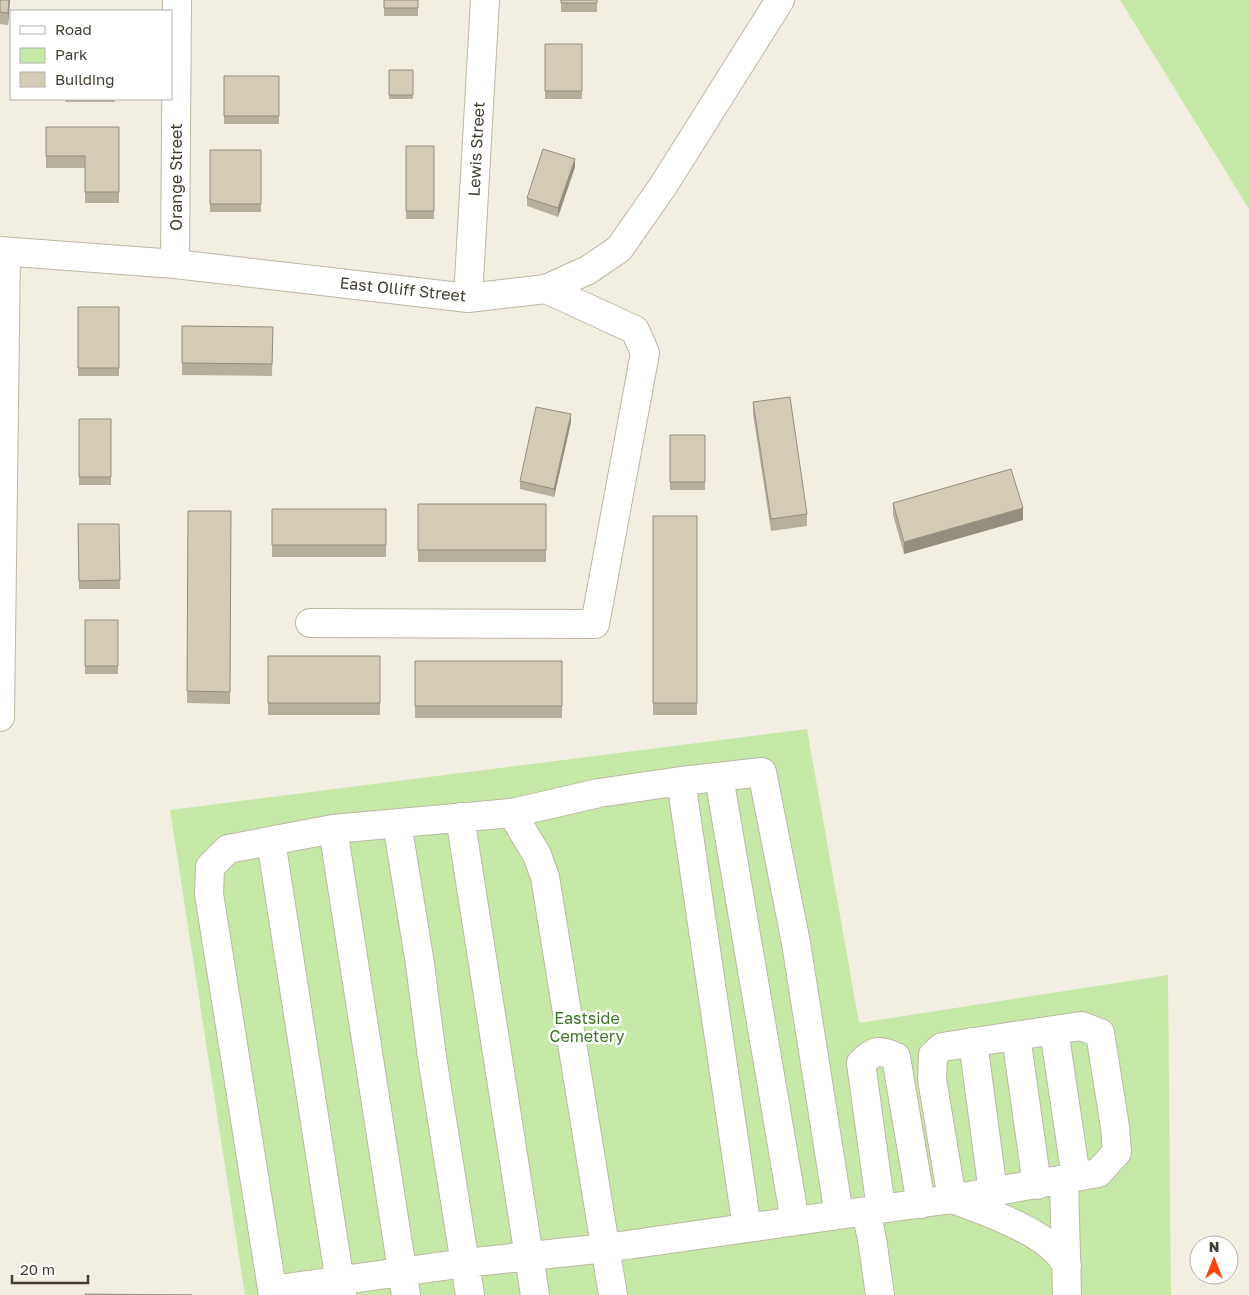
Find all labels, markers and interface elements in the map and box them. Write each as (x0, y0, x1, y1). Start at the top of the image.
legend (10, 10, 172, 100)
text: Road (55, 20, 92, 38)
text: Park (55, 45, 88, 63)
text: Building (55, 70, 115, 88)
street label: Lewis Street (464, 101, 488, 197)
street label: Orange Street (166, 123, 186, 231)
street label: East Olliff Street (339, 272, 467, 306)
park label: Eastside Cemetery (550, 1008, 625, 1046)
north arrow (1189, 1235, 1239, 1285)
text: N (1209, 1238, 1219, 1255)
scale bar (12, 1252, 89, 1284)
text: 20 m (20, 1260, 55, 1278)

